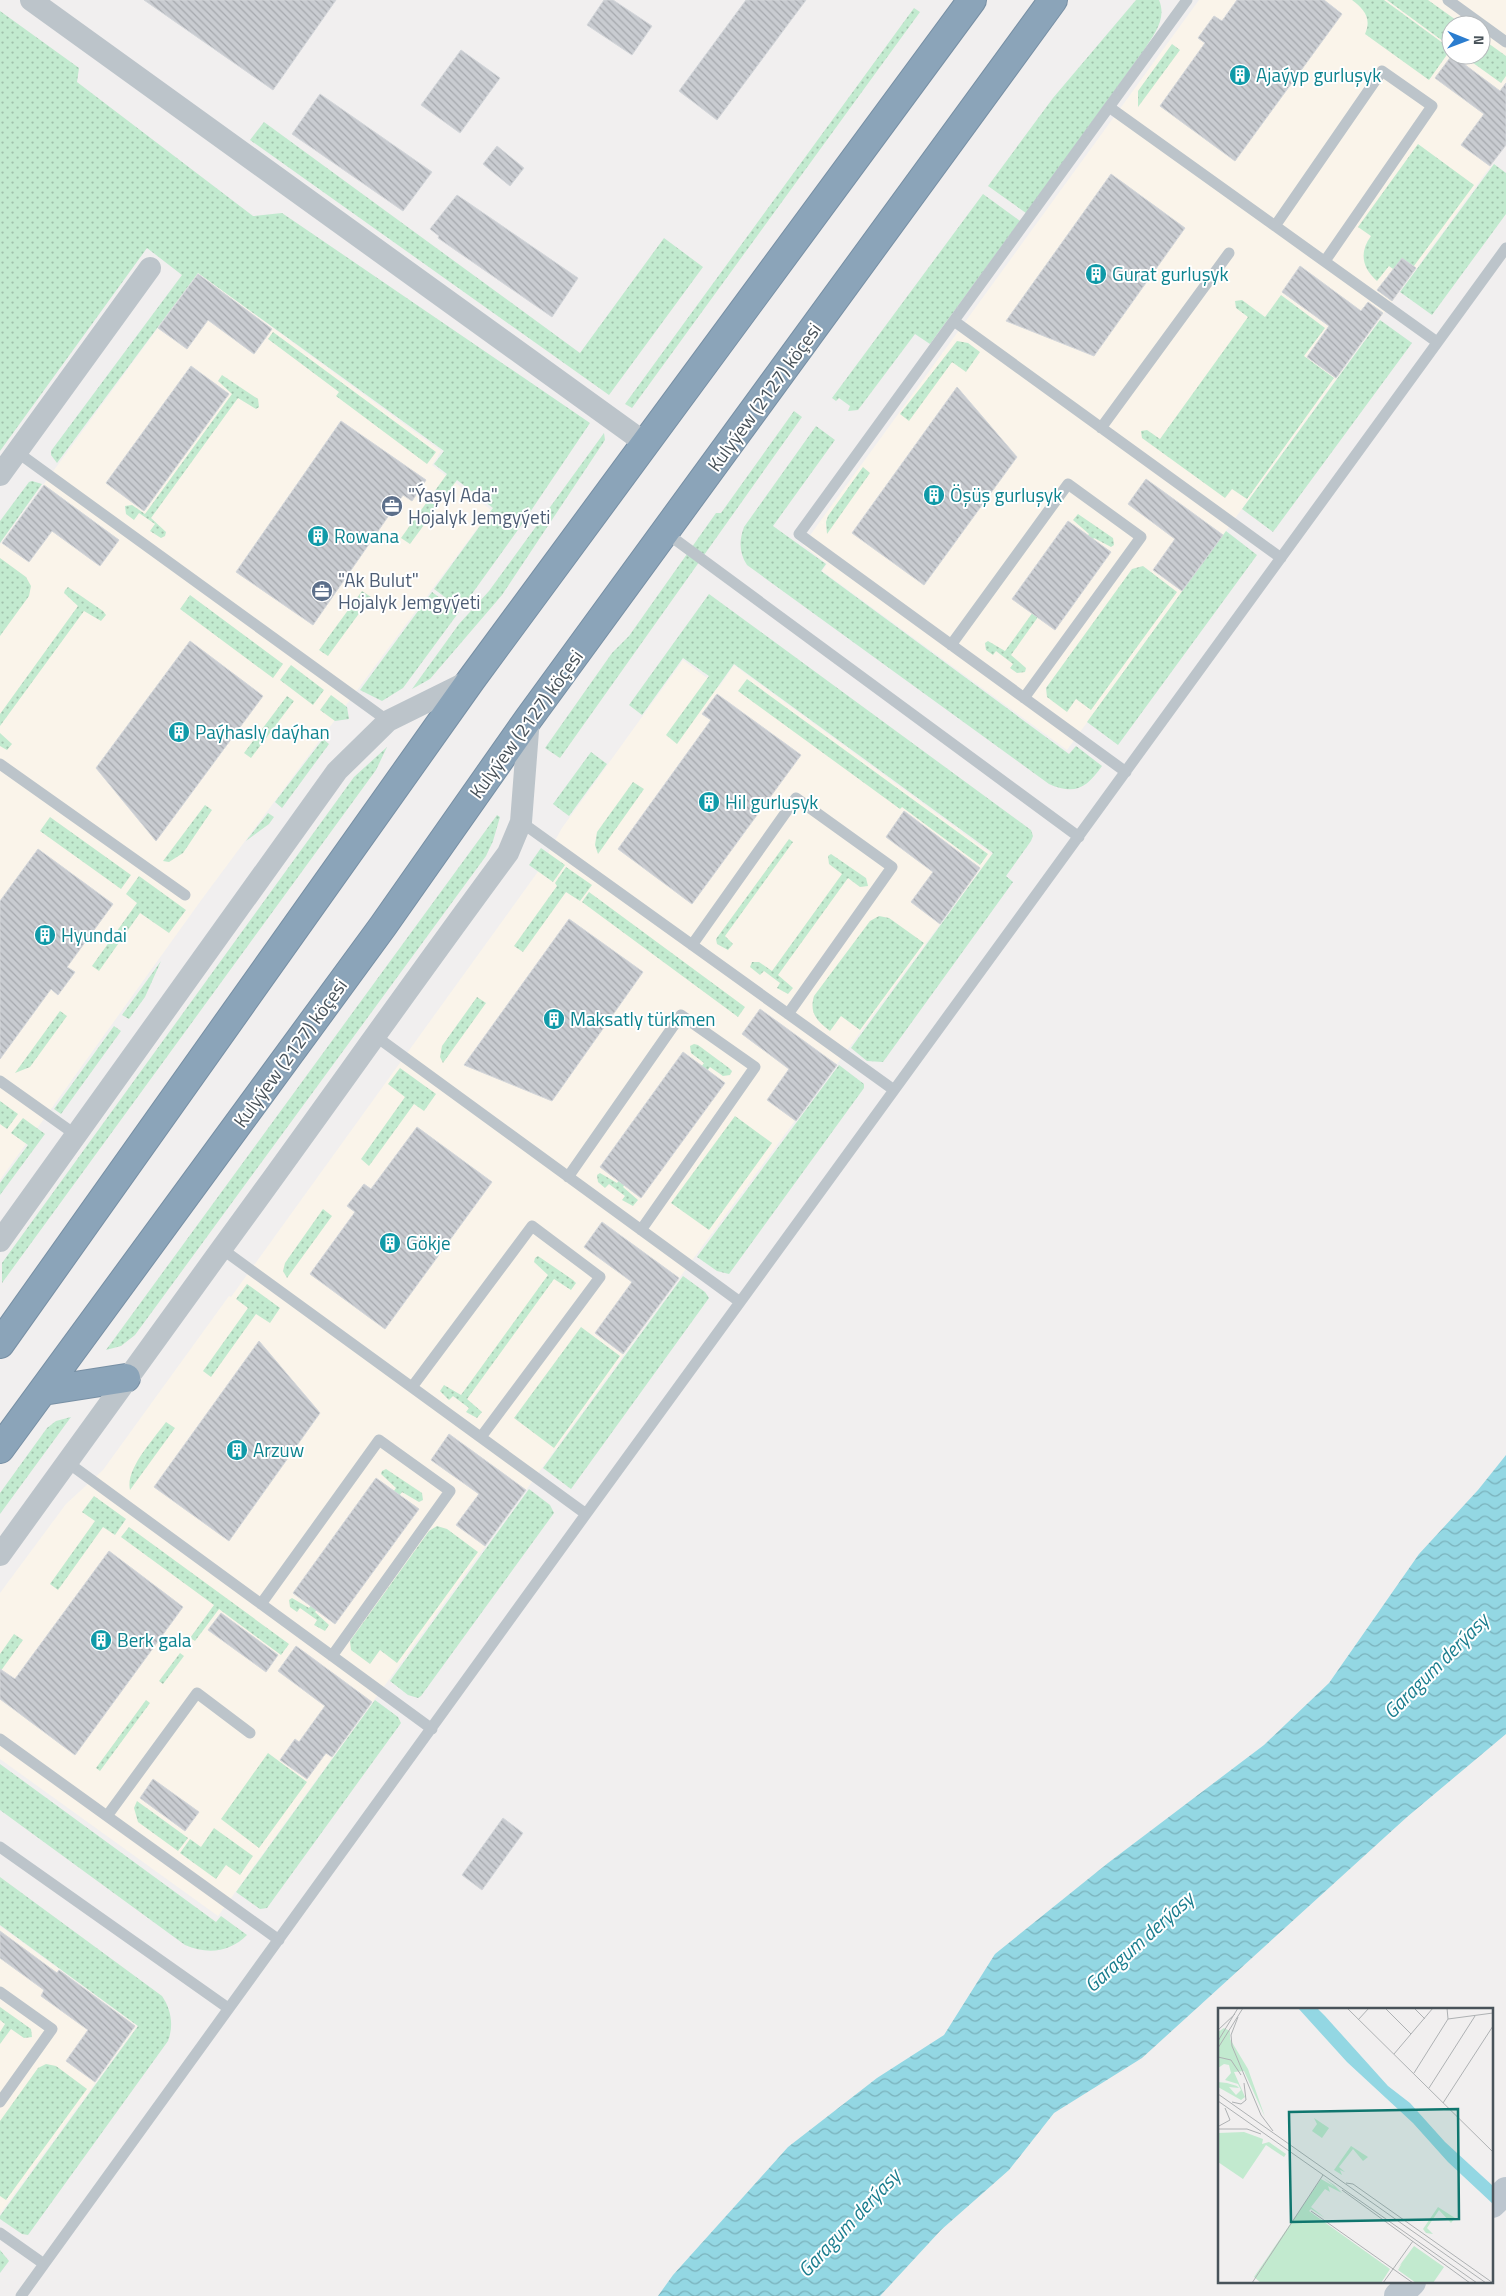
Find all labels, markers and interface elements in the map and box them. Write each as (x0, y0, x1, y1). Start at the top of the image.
north arrow (1441, 15, 1491, 65)
text: N (1469, 35, 1490, 45)
place label: Ajaýyp gurluşyk (1256, 60, 1381, 89)
building icon: Ajaýyp gurluşyk (1228, 63, 1252, 87)
place label: Gurat gurluşyk (1112, 259, 1229, 288)
building icon: Gurat gurluşyk (1084, 262, 1108, 286)
street label: Kulyýew (2127) köçesi (700, 316, 828, 477)
place label: "Ýaşyl Ada" Hojalyk Jemgyýeti (408, 480, 550, 531)
place label: Öşüş gurluşyk (950, 480, 1062, 509)
building icon: Öşüş gurluşyk (922, 483, 946, 507)
office icon: "Ýaşyl Ada" Hojalyk Jemgyýeti (380, 494, 404, 518)
place label: Rowana (334, 521, 400, 550)
building icon: Rowana (306, 524, 330, 548)
place label: "Ak Bulut" Hojalyk Jemgyýeti (338, 565, 480, 616)
office icon: "Ak Bulut" Hojalyk Jemgyýeti (310, 579, 334, 603)
street label: Kulyýew (2127) köçesi (462, 643, 590, 804)
place label: Paýhasly daýhan (195, 717, 330, 746)
building icon: Paýhasly daýhan (167, 720, 191, 744)
place label: Hil gurluşyk (725, 787, 818, 816)
building icon: Hil gurluşyk (697, 790, 721, 814)
place label: Hyundai (61, 920, 127, 949)
building icon: Hyundai (33, 923, 57, 947)
street label: Kulyýew (2127) köçesi (226, 972, 354, 1133)
place label: Maksatly türkmen (570, 1004, 715, 1033)
building icon: Maksatly türkmen (542, 1007, 566, 1031)
place label: Gökje (406, 1228, 451, 1257)
building icon: Gökje (378, 1231, 402, 1255)
place label: Arzuw (253, 1435, 304, 1464)
building icon: Arzuw (225, 1438, 249, 1462)
water label: Garagum derýasy (1376, 1604, 1497, 1726)
place label: Berk gala (117, 1625, 192, 1654)
building icon: Berk gala (89, 1628, 113, 1652)
water label: Garagum derýasy (1077, 1882, 1202, 2000)
inset map (1218, 2008, 1494, 2284)
water label: Garagum derýasy (790, 2160, 909, 2284)

